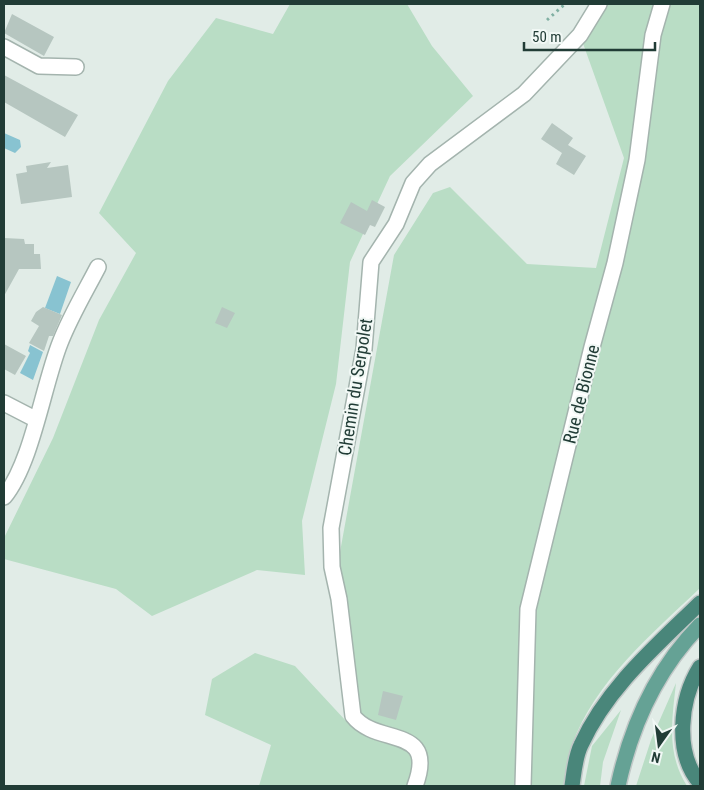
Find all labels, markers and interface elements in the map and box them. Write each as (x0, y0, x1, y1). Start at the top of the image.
scale bar (524, 20, 655, 52)
text: 50 m (532, 28, 562, 46)
street label: Chemin du Serpolet (334, 317, 376, 457)
street label: Rue de Bionne (559, 342, 603, 446)
north arrow (634, 720, 684, 770)
text: N (650, 749, 662, 766)

